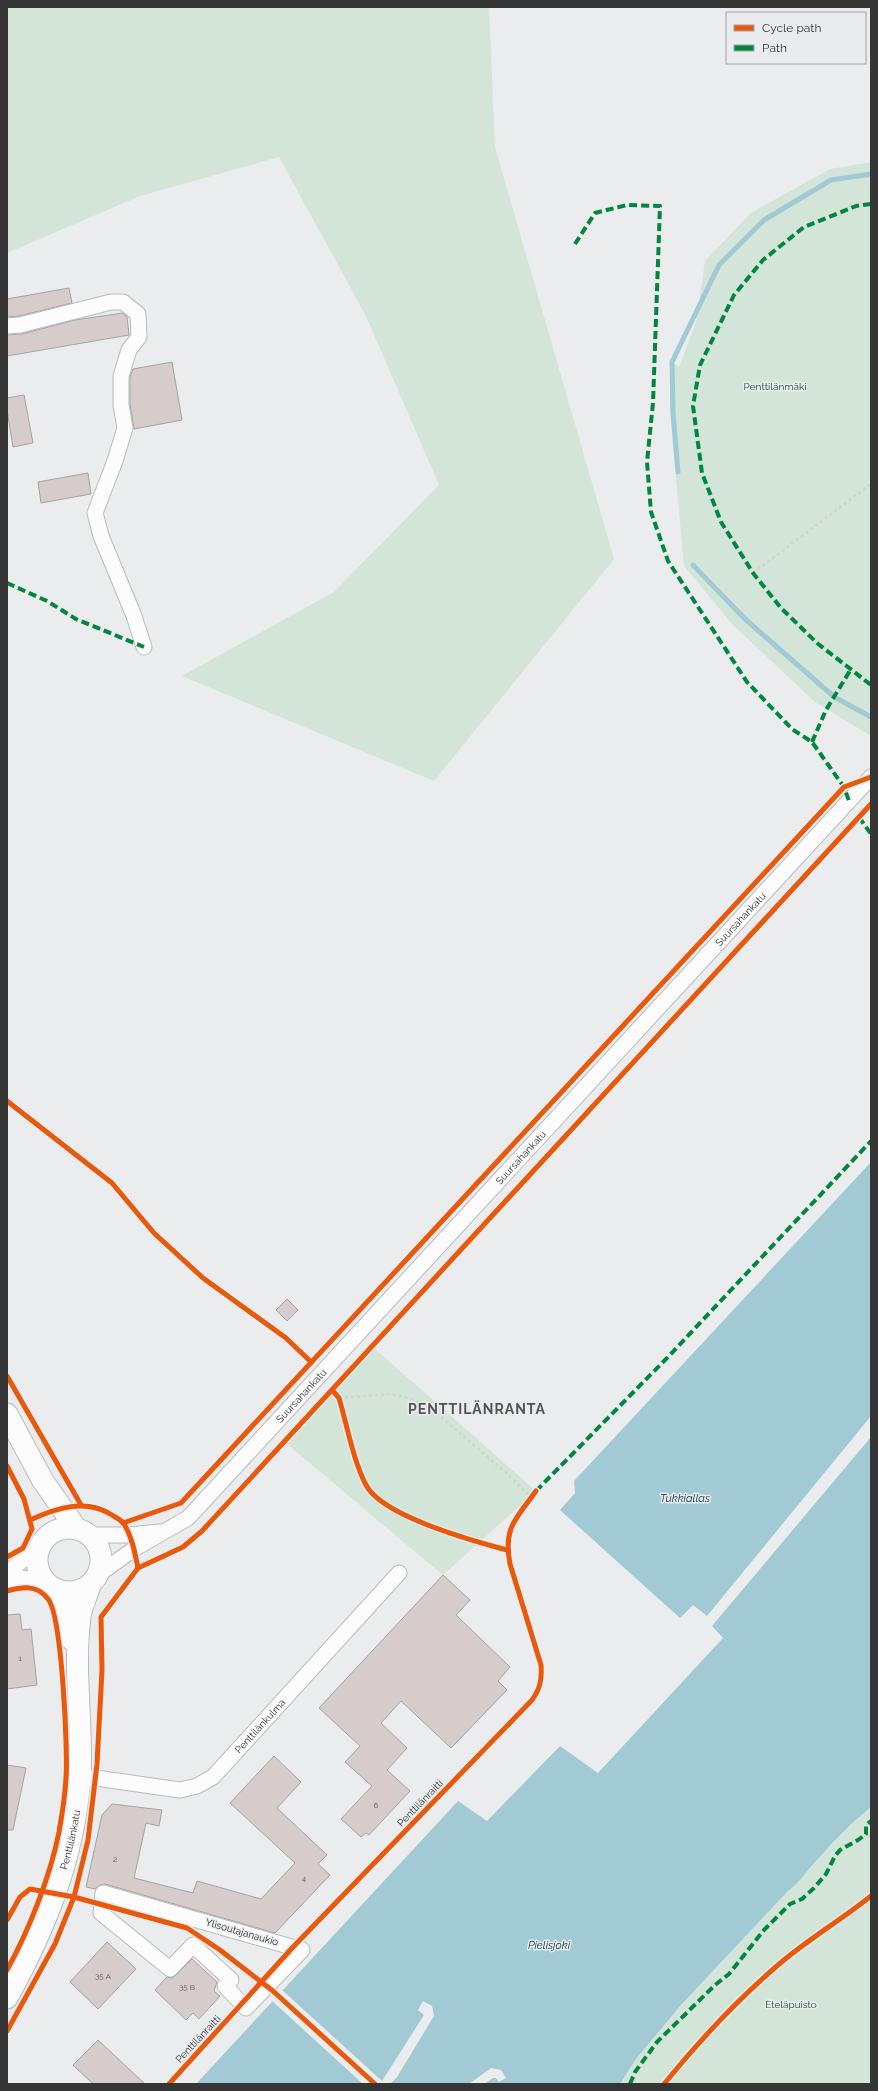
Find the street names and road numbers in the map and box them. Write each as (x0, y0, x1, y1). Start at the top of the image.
street label: Suursahankatu (713, 890, 768, 948)
street label: Suursahankatu (493, 1128, 548, 1186)
street label: Suursahankatu (274, 1366, 328, 1424)
street label: Penttilänkulma (232, 1696, 287, 1755)
street label: Penttilänraitti (395, 1777, 445, 1829)
street label: Penttilänkatu (58, 1809, 82, 1871)
street label: Ylisoutajanaukio (204, 1916, 280, 1948)
street label: Penttilänraitti (173, 2013, 223, 2065)

